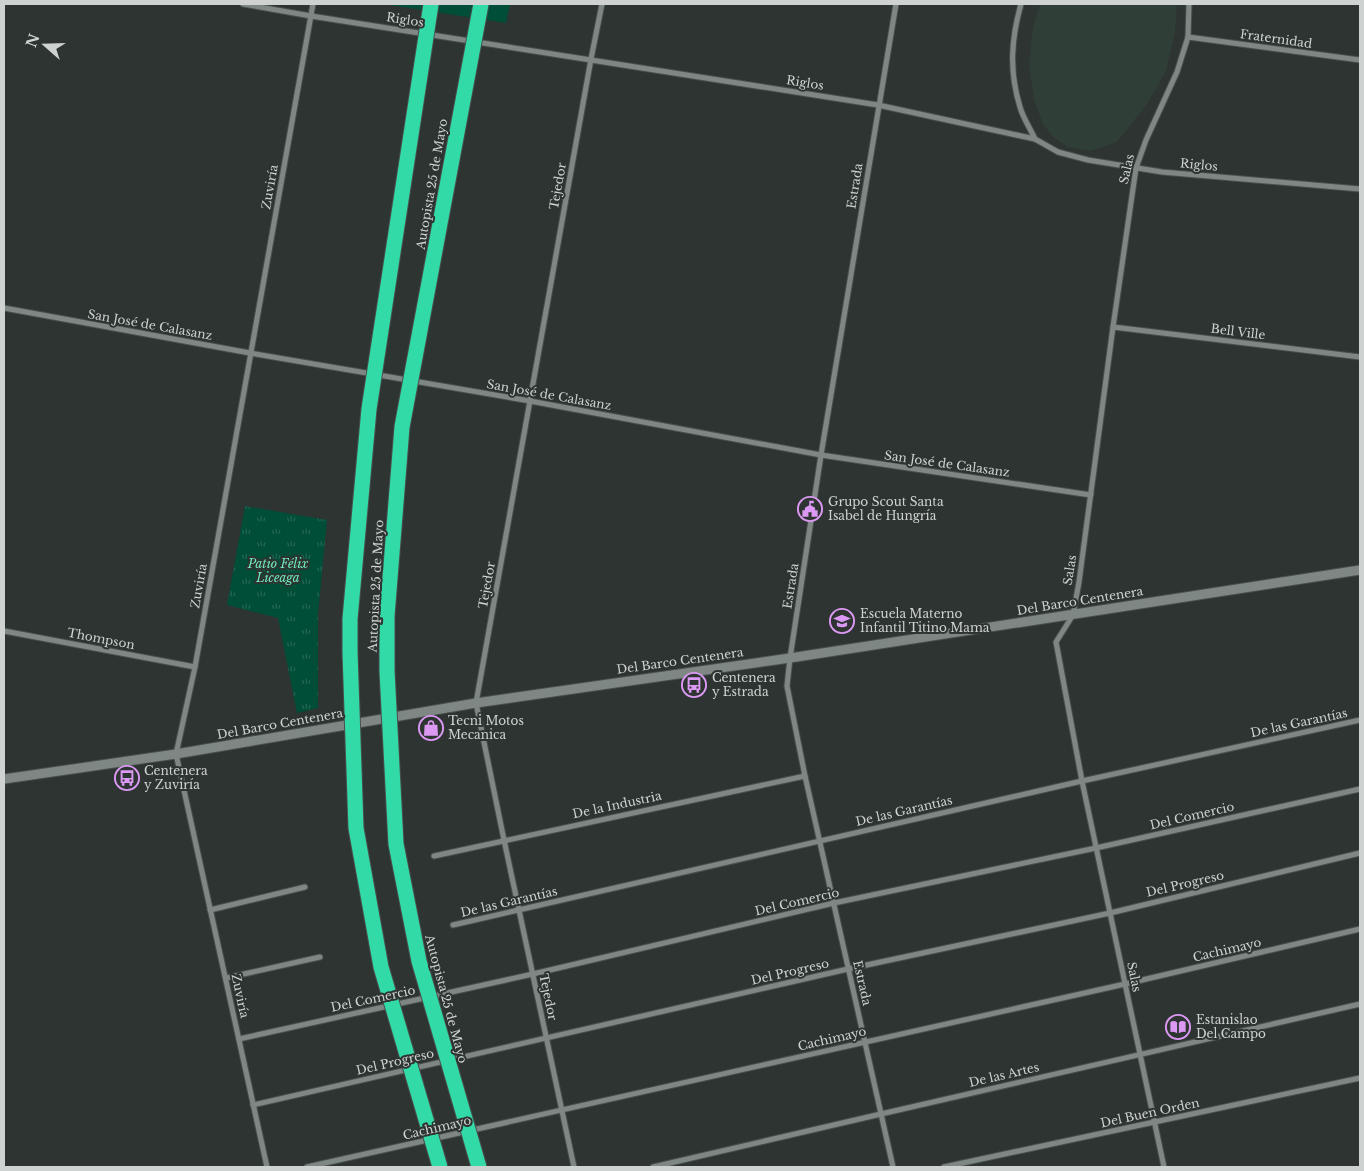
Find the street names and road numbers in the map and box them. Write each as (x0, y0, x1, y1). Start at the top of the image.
street label: Riglos (385, 9, 425, 30)
street label: Fraternidad (1239, 26, 1313, 51)
street label: Riglos (785, 72, 825, 93)
street label: Autopista 25 de Mayo (412, 117, 450, 251)
street label: Salas (1116, 152, 1137, 185)
street label: Riglos (1179, 155, 1219, 174)
street label: Tejedor (546, 161, 569, 211)
street label: Estrada (844, 162, 866, 210)
street label: Zuviría (258, 163, 281, 210)
street label: San José de Calasanz (87, 306, 214, 343)
street label: Bell Ville (1210, 321, 1266, 342)
street label: San José de Calasanz (486, 376, 613, 413)
street label: San José de Calasanz (883, 447, 1011, 480)
street label: Autopista 25 de Mayo (364, 519, 386, 654)
street label: Salas (1060, 554, 1079, 586)
street label: Tejedor (475, 560, 498, 610)
street label: Zuviría (187, 562, 210, 609)
street label: Estrada (780, 562, 802, 610)
street label: Del Barco Centenera (1016, 583, 1144, 618)
street label: Thompson (66, 625, 136, 652)
street label: Del Barco Centenera (616, 644, 745, 677)
street label: Del Barco Centenera (216, 705, 344, 742)
street label: De las Garantías (1249, 705, 1349, 740)
street label: De la Industria (571, 788, 663, 821)
street label: De las Garantías (854, 792, 954, 829)
street label: Del Comercio (1148, 798, 1236, 832)
street label: Del Progreso (1144, 867, 1225, 900)
street label: De las Garantías (459, 883, 559, 920)
street label: Del Comercio (753, 884, 841, 918)
street label: Autopista 25 de Mayo (422, 932, 471, 1065)
street label: Cachimayo (1191, 934, 1263, 965)
street label: Del Progreso (749, 955, 830, 988)
street label: Estrada (850, 959, 875, 1007)
street label: Salas (1124, 960, 1145, 993)
street label: Zuviría (228, 972, 253, 1020)
street label: Tejedor (536, 972, 561, 1022)
street label: Del Comercio (329, 982, 417, 1015)
street label: Cachimayo (796, 1023, 868, 1054)
street label: Del Progreso (354, 1045, 435, 1078)
street label: De las Artes (967, 1059, 1041, 1090)
street label: Del Buen Orden (1099, 1095, 1201, 1130)
street label: Cachimayo (401, 1112, 473, 1143)

